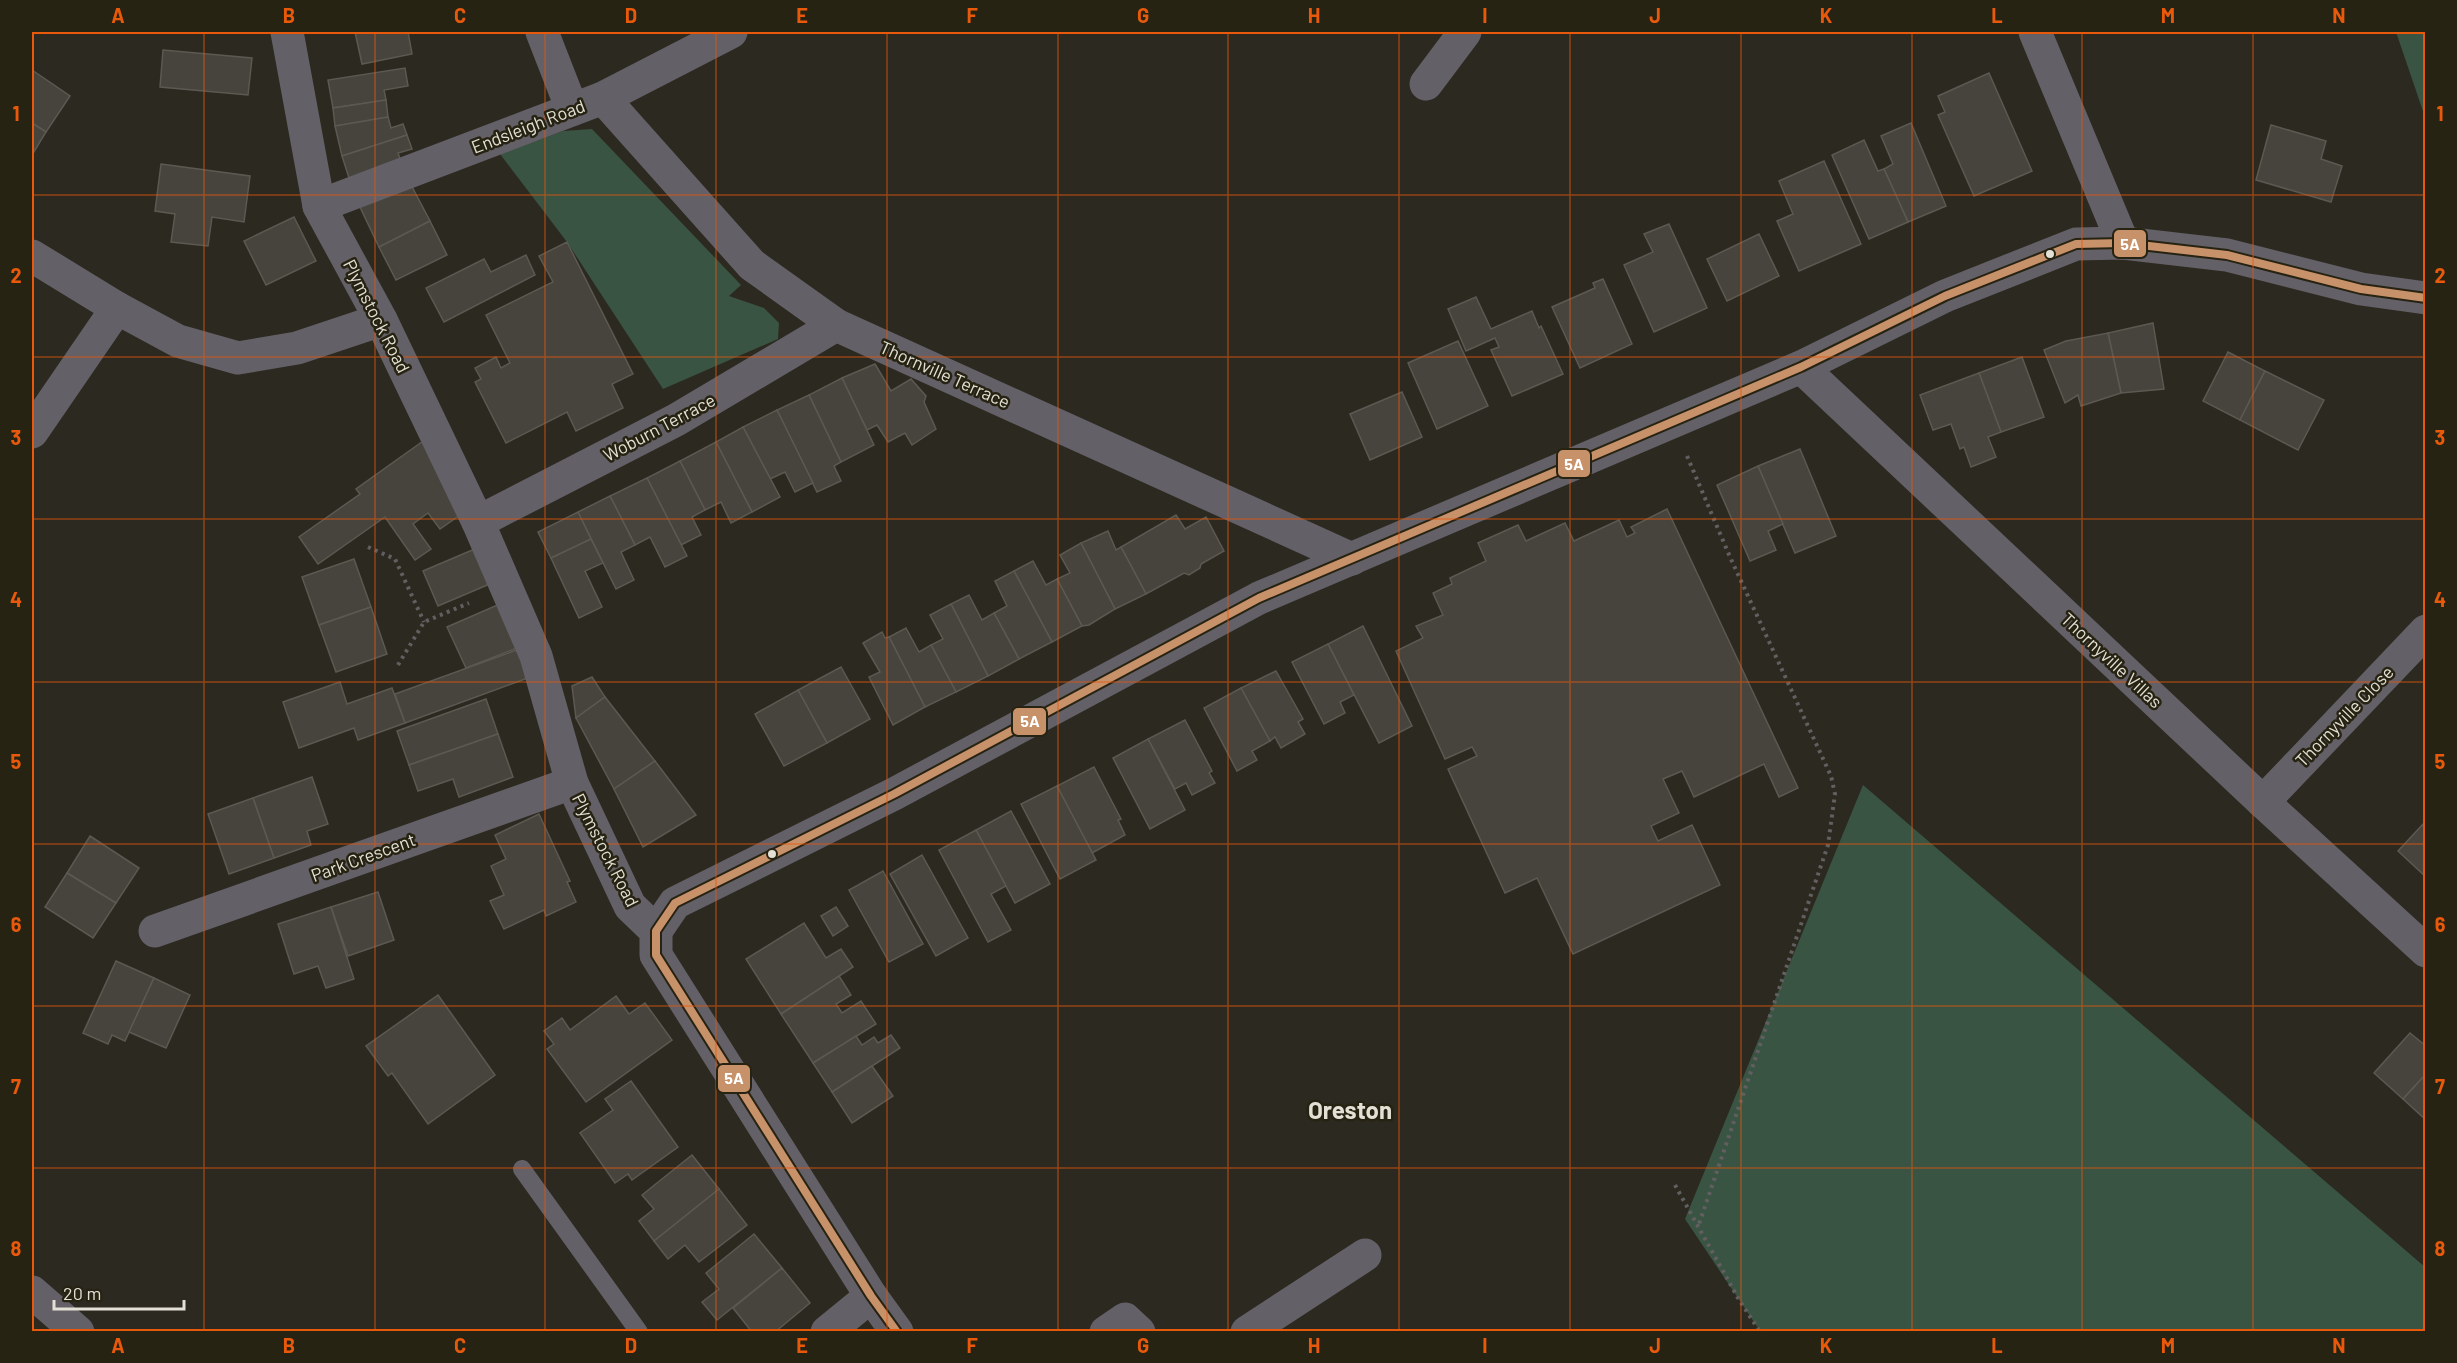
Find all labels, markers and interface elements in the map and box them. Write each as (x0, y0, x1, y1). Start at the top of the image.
text: A (111, 3, 125, 27)
text: B (283, 3, 295, 27)
text: C (454, 3, 466, 27)
text: D (625, 3, 637, 27)
text: E (796, 3, 808, 27)
text: F (966, 3, 978, 27)
text: G (1137, 3, 1149, 27)
text: H (1308, 3, 1320, 27)
text: I (1482, 3, 1488, 27)
text: J (1649, 3, 1661, 27)
text: K (1820, 3, 1833, 27)
text: L (1991, 3, 2003, 27)
text: M (2161, 3, 2175, 27)
text: N (2332, 3, 2346, 27)
street label: Endsleigh Road (468, 94, 588, 158)
text: 1 (12, 101, 20, 125)
text: 1 (2436, 101, 2444, 125)
line badge: 5A (2113, 229, 2147, 258)
text: 5A (2120, 234, 2140, 253)
unlabelled marker (2044, 248, 2056, 260)
street label: Plymstock Road (339, 256, 415, 376)
text: 2 (10, 263, 22, 287)
text: 2 (2434, 263, 2446, 287)
street label: Thornville Terrace (877, 335, 1013, 413)
street label: Woburn Terrace (599, 388, 719, 466)
text: 3 (11, 425, 21, 449)
text: 3 (2435, 425, 2445, 449)
line badge: 5A (1557, 449, 1591, 478)
text: 5A (1564, 454, 1584, 473)
text: 4 (10, 587, 22, 611)
text: 4 (2434, 587, 2446, 611)
street label: Thornyville Villas (2057, 608, 2167, 712)
street label: Thornyville Close (2290, 661, 2398, 771)
line badge: 5A (1012, 707, 1047, 736)
text: 5A (1020, 711, 1040, 730)
text: 5 (11, 749, 22, 773)
text: 5 (2435, 749, 2446, 773)
street label: Plymstock Road (568, 790, 644, 910)
street label: Park Crescent (308, 828, 418, 886)
unlabelled marker (766, 848, 778, 860)
text: 6 (11, 912, 22, 936)
text: 6 (2435, 912, 2446, 936)
line badge: 5A (717, 1064, 751, 1093)
text: 5A (724, 1068, 744, 1087)
text: 7 (11, 1074, 21, 1098)
text: 7 (2435, 1074, 2445, 1098)
district label: Oreston (1308, 1095, 1392, 1124)
text: 8 (11, 1236, 22, 1260)
text: 8 (2435, 1236, 2446, 1260)
scale bar (54, 1273, 184, 1311)
text: 20 m (63, 1282, 101, 1304)
text: A (111, 1333, 125, 1357)
text: B (283, 1333, 295, 1357)
text: C (454, 1333, 466, 1357)
text: D (625, 1333, 637, 1357)
text: E (796, 1333, 808, 1357)
text: F (966, 1333, 978, 1357)
text: G (1137, 1333, 1149, 1357)
text: H (1308, 1333, 1320, 1357)
text: I (1482, 1333, 1488, 1357)
text: J (1649, 1333, 1661, 1357)
text: K (1820, 1333, 1833, 1357)
text: L (1991, 1333, 2003, 1357)
text: M (2161, 1333, 2175, 1357)
text: N (2332, 1333, 2346, 1357)

